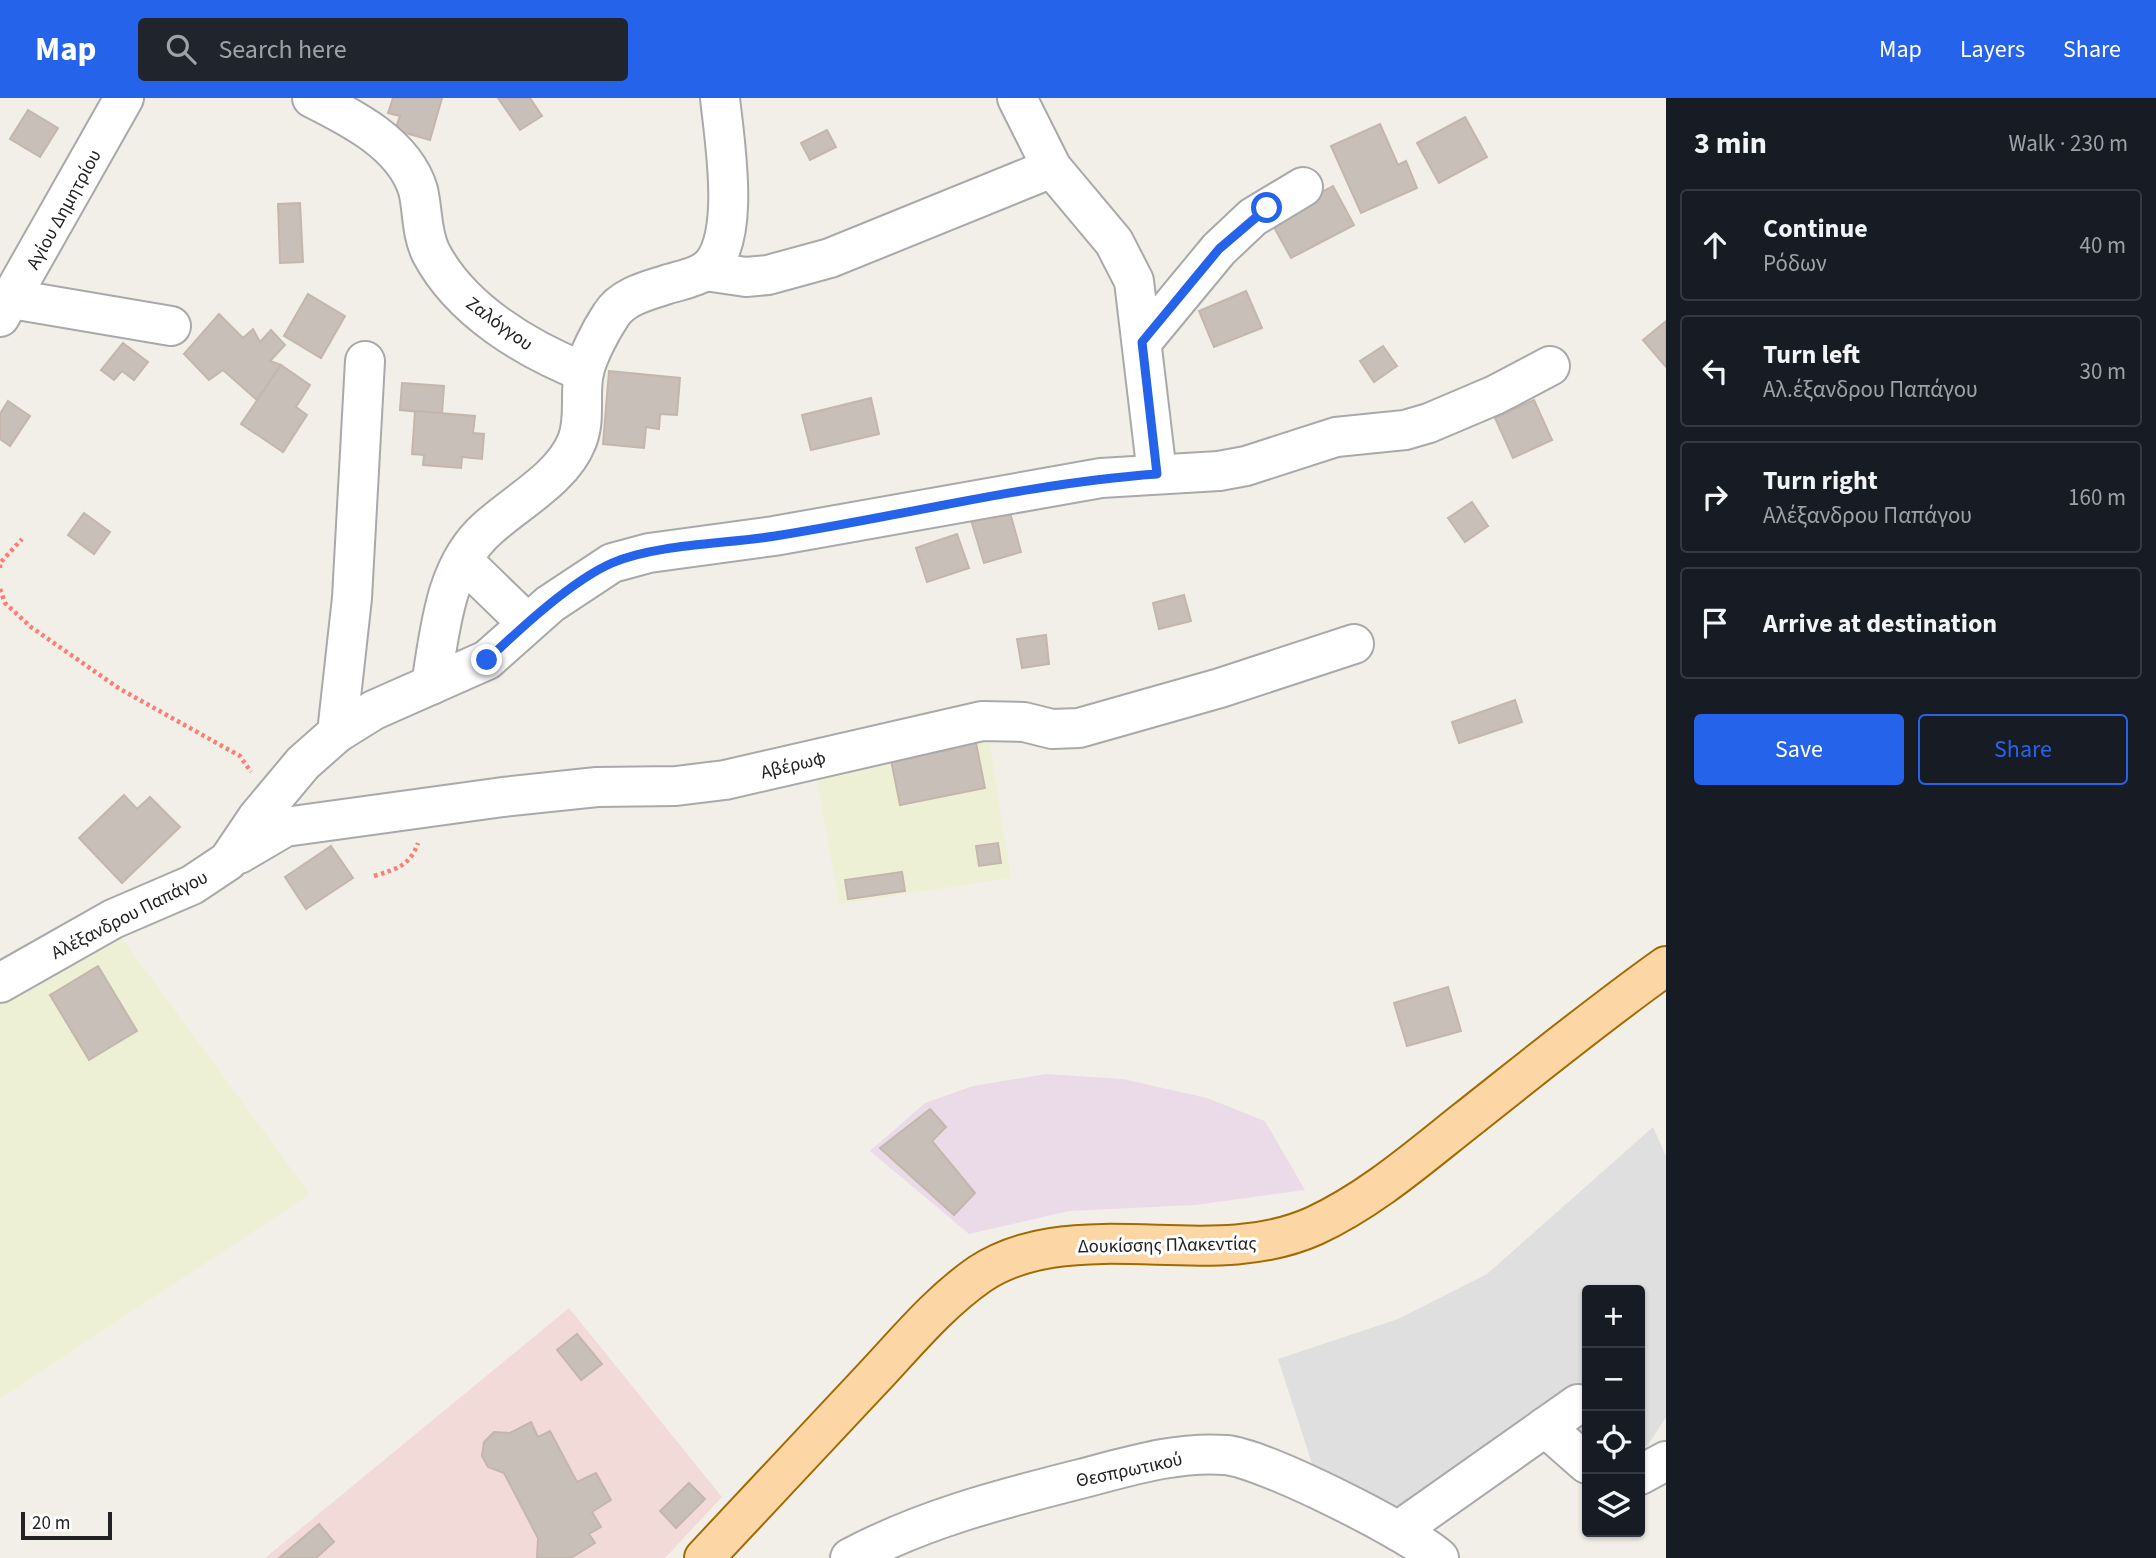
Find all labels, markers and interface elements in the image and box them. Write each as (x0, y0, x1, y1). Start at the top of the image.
search box (138, 18, 628, 81)
text: Map (35, 26, 96, 73)
icon: search (162, 30, 200, 68)
text: Search here (218, 31, 347, 68)
text: Map (1879, 32, 1922, 67)
text: Layers (1960, 32, 2025, 67)
text: Share (2063, 32, 2121, 67)
text: 3 min (1694, 122, 1767, 165)
text: Walk · 230 m (2009, 127, 2128, 160)
street label: Αγίου Δημητρίου (20, 145, 109, 275)
route start (1251, 192, 1282, 223)
text: Continue (1763, 210, 1868, 247)
icon: ahead (1696, 226, 1734, 264)
text: 40 m (2079, 229, 2126, 262)
text: Ρόδων (1763, 247, 1827, 280)
street label: Ζαλόγγου (460, 291, 538, 358)
text: Turn left (1763, 336, 1860, 373)
icon: left (1696, 352, 1734, 390)
text: 30 m (2079, 355, 2126, 388)
text: Αλ.έξανδρου Παπάγου (1763, 373, 1978, 406)
text: Turn right (1763, 462, 1878, 499)
icon: right (1696, 478, 1734, 516)
text: 160 m (2068, 481, 2126, 514)
text: Αλέξανδρου Παπάγου (1763, 499, 1972, 532)
icon: arrive (1696, 604, 1734, 642)
text: Arrive at destination (1763, 605, 1997, 642)
route end (471, 644, 502, 675)
button: Save (1694, 714, 1904, 785)
button: Share (1918, 714, 2128, 785)
street label: Αβέρωφ (758, 744, 829, 787)
street label: Αλέξανδρου Παπάγου (47, 864, 213, 967)
street label: Δουκίσσης Πλακεντίας (1077, 1230, 1257, 1261)
map controls (1582, 1285, 1645, 1537)
button: + (1582, 1285, 1645, 1348)
button: − (1582, 1348, 1645, 1411)
button: locate (1582, 1411, 1645, 1474)
street label: Θεσπρωτικού (1074, 1446, 1185, 1495)
button: layers (1582, 1474, 1645, 1537)
scale bar (21, 1509, 112, 1541)
text: 20 m (32, 1510, 70, 1537)

